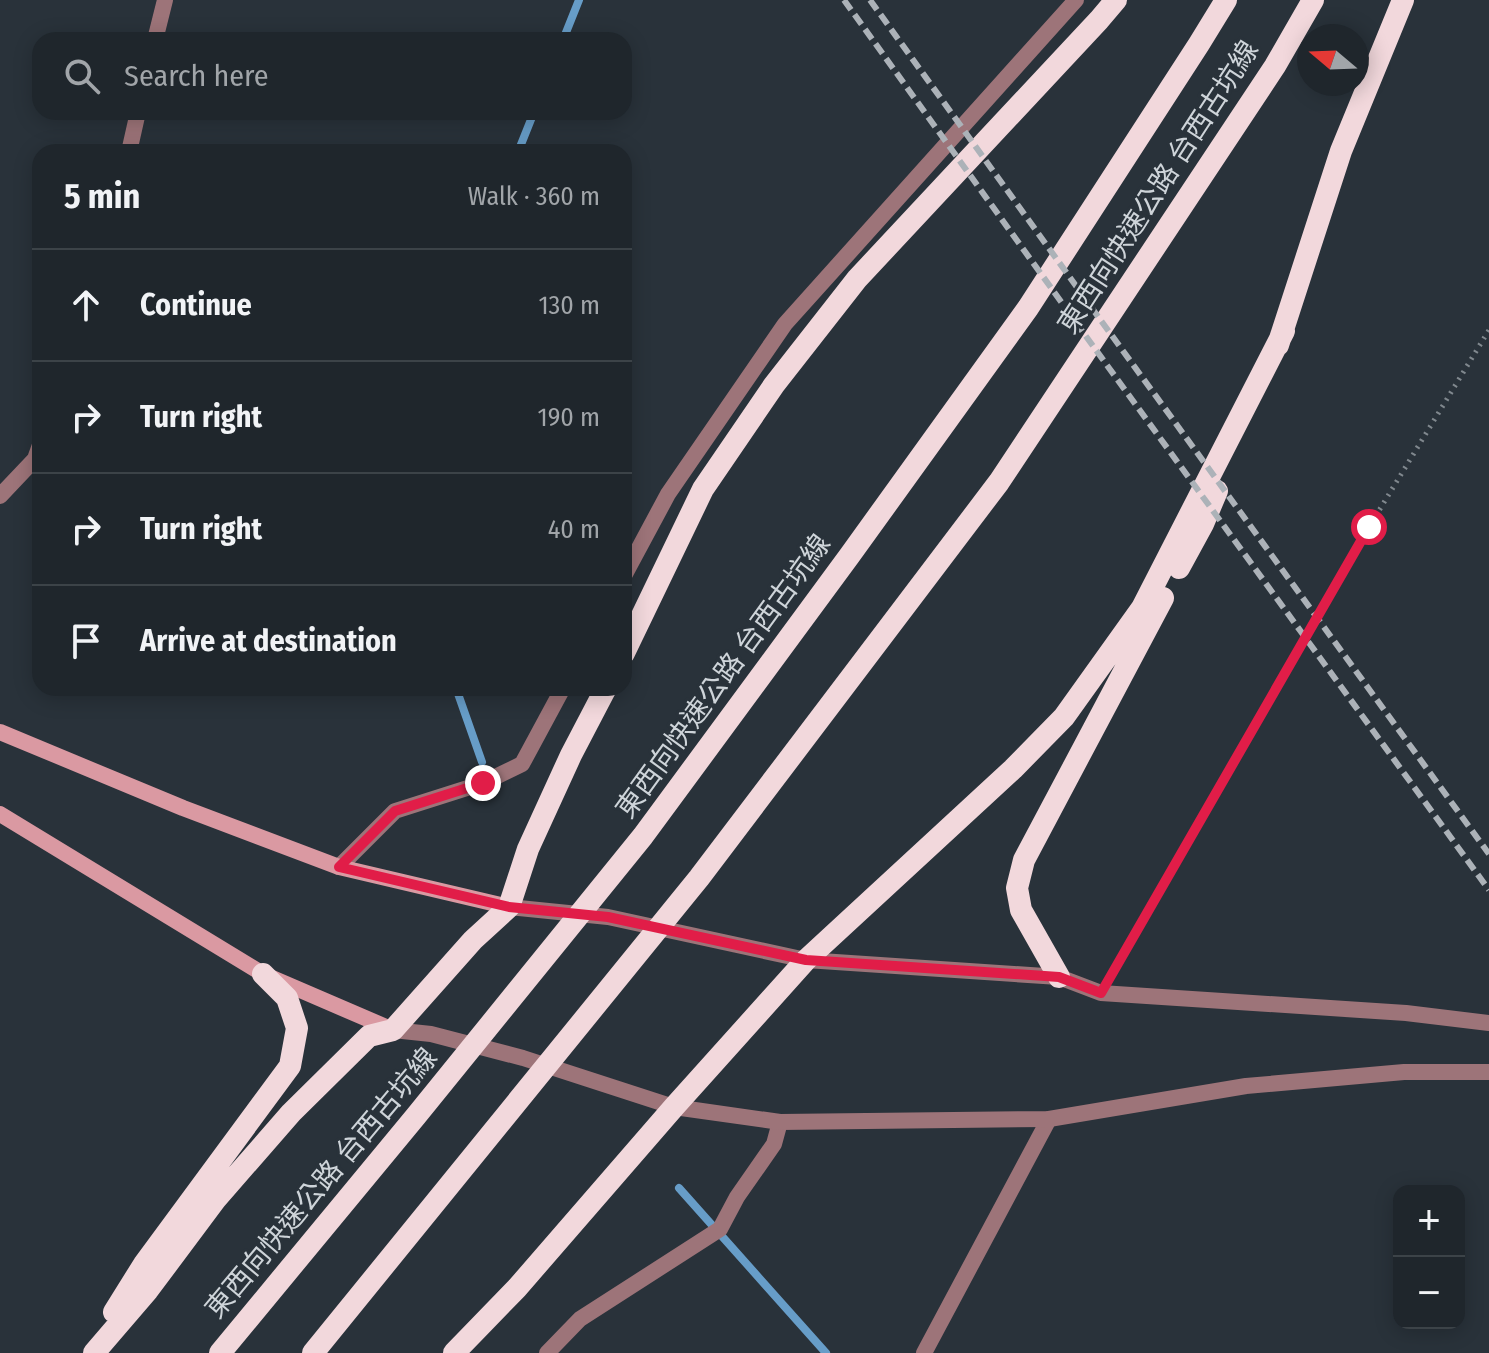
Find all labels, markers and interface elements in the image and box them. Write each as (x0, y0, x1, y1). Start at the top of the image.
north arrow (1297, 24, 1369, 96)
search box (32, 32, 632, 120)
street label: 東西向快速公路 台西古坑線 (1051, 34, 1265, 340)
icon: search (60, 54, 104, 98)
text: Search here (124, 58, 269, 94)
text: 5 min (64, 176, 140, 217)
text: Walk · 360 m (468, 181, 600, 212)
icon: ahead (64, 283, 108, 327)
text: Continue (140, 287, 252, 323)
text: 130 m (538, 290, 600, 321)
icon: right (64, 395, 108, 439)
text: Turn right (140, 399, 262, 435)
text: 190 m (538, 402, 600, 433)
icon: right (64, 507, 108, 551)
route start (1351, 509, 1387, 545)
text: Turn right (140, 511, 262, 547)
text: 40 m (548, 514, 600, 545)
street label: 東西向快速公路 台西古坑線 (609, 528, 837, 824)
icon: arrive (64, 619, 108, 663)
text: Arrive at destination (140, 623, 397, 659)
route end (465, 765, 501, 801)
street label: 東西向快速公路 台西古坑線 (198, 1041, 444, 1325)
map controls (1393, 1185, 1465, 1329)
button: + (1393, 1185, 1465, 1257)
button: − (1393, 1257, 1465, 1329)

